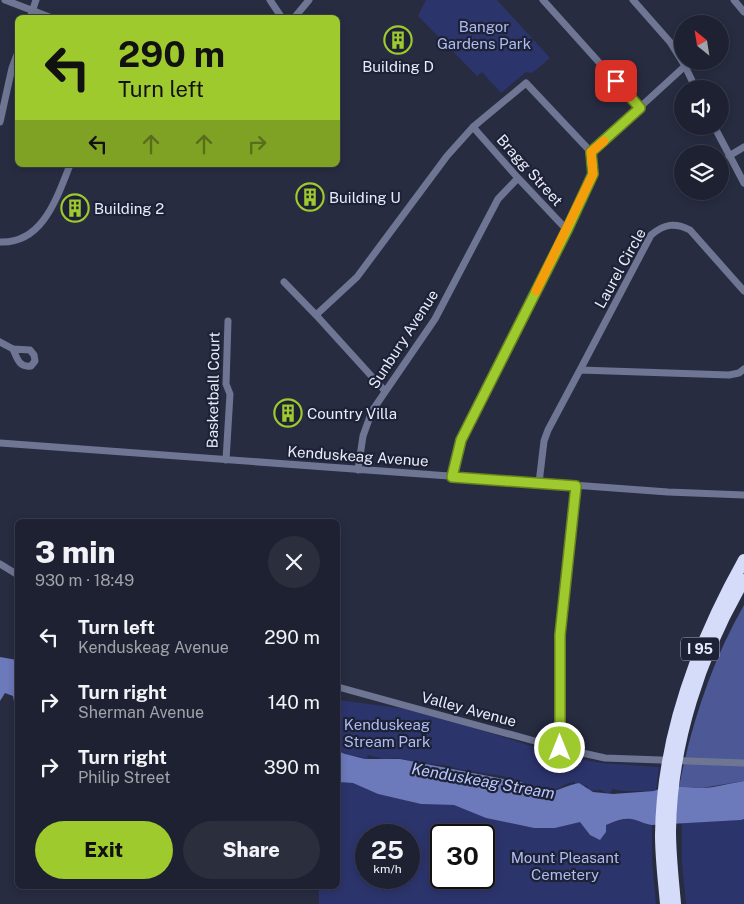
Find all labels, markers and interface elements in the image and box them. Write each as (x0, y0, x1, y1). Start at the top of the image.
north arrow (674, 15, 729, 70)
map controls (674, 15, 729, 200)
park label: Bangor Gardens Park (437, 18, 531, 52)
building icon: Building D (383, 25, 413, 55)
text: 290 m (118, 34, 225, 75)
icon: left (35, 35, 100, 100)
place label: Building D (362, 58, 434, 75)
pin (595, 60, 637, 102)
icon: arrive (602, 67, 630, 95)
text: Turn left (118, 76, 204, 102)
button: sound (674, 80, 729, 135)
icon: left (84, 130, 112, 158)
icon: ahead (137, 130, 165, 158)
icon: ahead (190, 130, 218, 158)
icon: right (243, 130, 271, 158)
street label: Bragg Street (494, 131, 566, 209)
button: layers (674, 145, 729, 200)
building icon: Building U (295, 182, 325, 212)
place label: Building U (329, 189, 401, 206)
building icon: Building 2 (60, 193, 90, 223)
place label: Building 2 (94, 200, 164, 217)
street label: Laurel Circle (591, 225, 649, 311)
street label: Sunbury Avenue (365, 286, 441, 392)
street label: Basketball Court (203, 331, 223, 448)
building icon: Country Villa (273, 398, 303, 428)
place label: Country Villa (307, 405, 397, 422)
street label: Kenduskeag Avenue (287, 443, 429, 469)
text: 3 min (35, 534, 116, 570)
button: close (268, 536, 320, 588)
text: 930 m · 18:49 (35, 571, 134, 590)
text: Turn left (78, 616, 155, 638)
icon: left (35, 623, 63, 651)
text: 290 m (264, 626, 320, 648)
text: Kenduskeag Avenue (78, 638, 229, 657)
road number: I 95 (681, 638, 719, 661)
text: Turn right (78, 681, 167, 703)
icon: right (35, 688, 63, 716)
street label: Valley Avenue (420, 688, 518, 730)
text: 140 m (268, 691, 320, 713)
text: Sherman Avenue (78, 703, 204, 722)
park label: Kenduskeag Stream Park (344, 716, 430, 750)
position arrow (533, 721, 585, 773)
text: Turn right (78, 746, 167, 768)
icon: right (35, 753, 63, 781)
text: 390 m (264, 756, 320, 778)
water label: Kenduskeag Stream (410, 759, 556, 803)
text: Philip Street (78, 768, 170, 787)
button: Exit (35, 821, 173, 879)
button: Share (183, 821, 320, 879)
speed limit sign: 30 (430, 824, 495, 889)
text: 25 (371, 835, 404, 865)
park label: Mount Pleasant Cemetery (511, 849, 619, 883)
text: km/h (373, 862, 402, 876)

